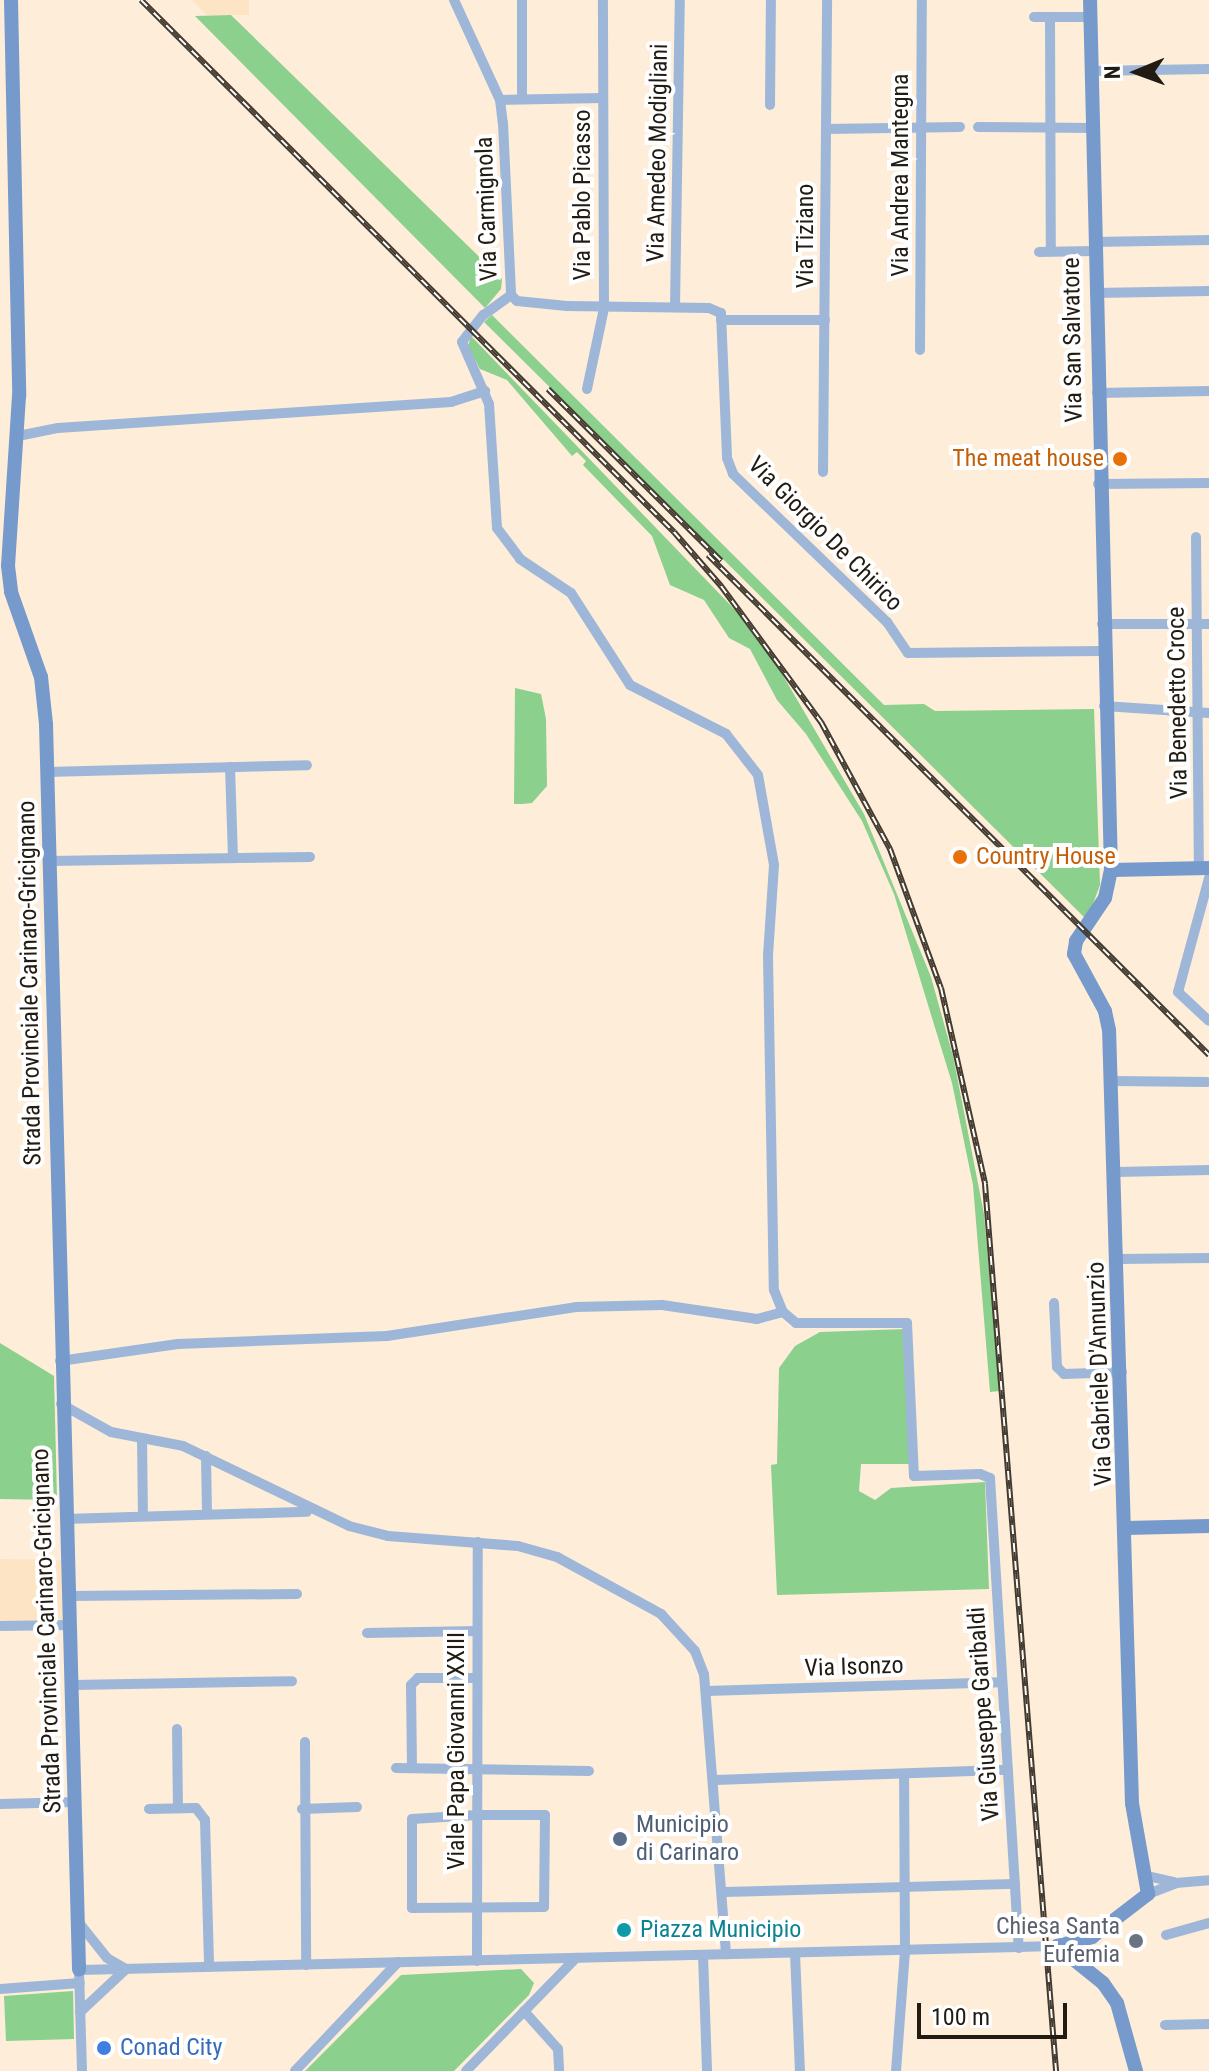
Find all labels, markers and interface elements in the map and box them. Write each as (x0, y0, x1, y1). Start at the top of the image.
north arrow (1097, 32, 1177, 112)
street label: Via Amedeo Modigliani (642, 43, 674, 263)
text: N (1100, 65, 1125, 79)
street label: Via Andrea Mantegna (887, 73, 915, 277)
street label: Via Pablo Picasso (569, 110, 597, 280)
street label: Via Carmignola (470, 136, 504, 282)
street label: Via Tiziano (792, 183, 820, 289)
street label: Via San Salvatore (1057, 257, 1089, 423)
place label: The meat house (952, 445, 1104, 473)
marker: The meat house (1111, 450, 1129, 468)
street label: Via Giorgio De Chirico (742, 451, 908, 617)
street label: Via Benedetto Croce (1162, 606, 1194, 800)
street label: Strada Provinciale Carinaro-Gricignano (12, 800, 48, 1166)
place label: Country House (976, 843, 1116, 871)
marker: Country House (951, 848, 969, 866)
street label: Via Gabriele D'Annunzio (1082, 1261, 1118, 1487)
street label: Strada Provinciale Carinaro-Gricignano (26, 1448, 68, 1814)
street label: Via Giuseppe Garibaldi (962, 1606, 1006, 1822)
street label: Viale Papa Giovanni XXIII (443, 1632, 471, 1870)
street label: Via Isonzo (804, 1651, 904, 1683)
place label: Municipio di Carinaro (636, 1811, 739, 1867)
marker: Municipio di Carinaro (611, 1830, 629, 1848)
place label: Chiesa Santa Eufemia (996, 1913, 1120, 1969)
place label: Piazza Municipio (640, 1916, 801, 1944)
marker: Piazza Municipio (615, 1921, 633, 1939)
marker: Chiesa Santa Eufemia (1127, 1932, 1145, 1950)
scale bar (921, 1987, 1071, 2037)
text: 100 m (931, 2003, 990, 2031)
place label: Conad City (120, 2034, 222, 2062)
marker: Conad City (95, 2039, 113, 2057)

